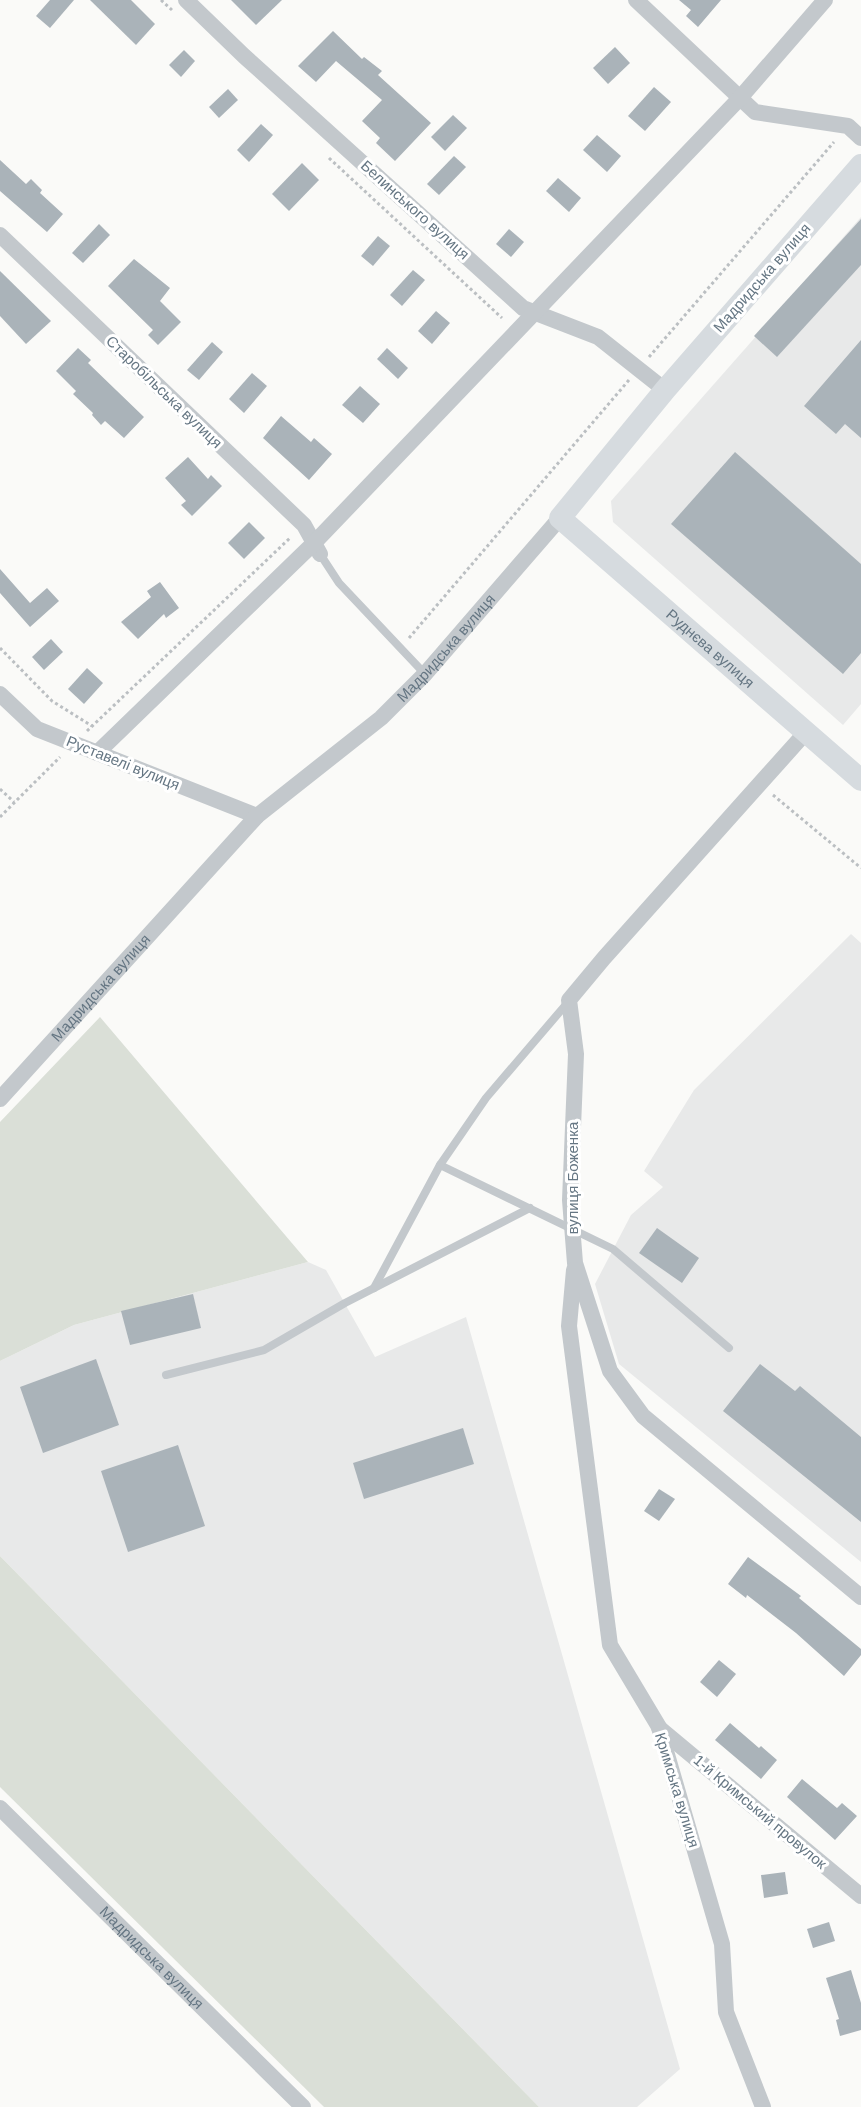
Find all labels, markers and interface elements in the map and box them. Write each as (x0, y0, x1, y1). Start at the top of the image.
street label: Белинського вулиця (358, 157, 473, 263)
street label: Мадридська вулиця (710, 220, 814, 336)
street label: Старобільська вулиця (103, 332, 226, 451)
street label: Мадридська вулиця (393, 590, 498, 705)
street label: Руднєва вулиця (663, 606, 758, 691)
street label: Руставелі вулиця (64, 732, 182, 793)
street label: Мадридська вулиця (48, 931, 153, 1045)
street label: вулиця Боженка (564, 1121, 581, 1234)
street label: Кримська вулиця (652, 1730, 703, 1849)
street label: 1-й Кримський провулок (691, 1751, 830, 1872)
street label: Мадридська вулиця (97, 1902, 207, 2012)

